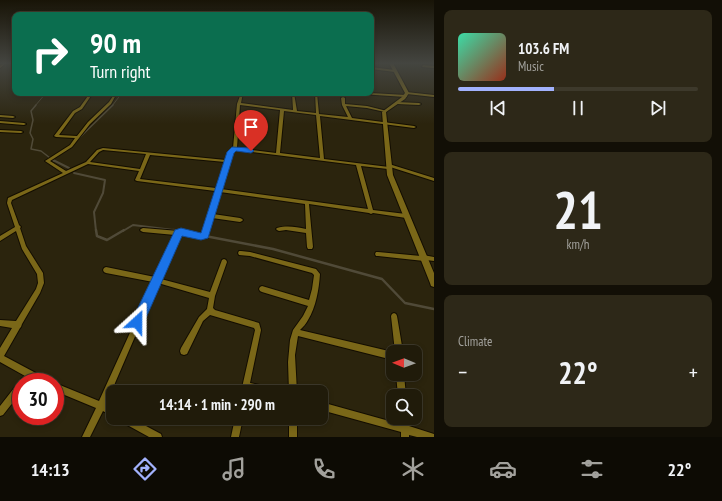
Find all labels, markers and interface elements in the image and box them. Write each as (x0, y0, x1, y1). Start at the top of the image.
text: 90 m (90, 24, 141, 61)
icon: right (24, 28, 76, 80)
text: 103.6 FM (518, 39, 569, 58)
text: Music (518, 58, 544, 75)
text: Turn right (90, 60, 150, 83)
icon: previous (487, 97, 509, 119)
icon: pause (567, 97, 589, 119)
icon: next (647, 97, 669, 119)
pin (234, 110, 268, 151)
icon: arrive (240, 116, 262, 138)
text: 21 (553, 176, 603, 243)
text: km/h (566, 236, 590, 253)
position arrow (116, 301, 158, 343)
text: Climate (458, 333, 492, 350)
north arrow (386, 345, 422, 381)
map controls (386, 345, 422, 425)
text: 22° (558, 353, 598, 392)
text: − (458, 358, 467, 386)
text: + (689, 358, 698, 386)
speed limit sign: 30 (12, 373, 64, 425)
button: search (386, 389, 422, 425)
text: 14:14 · 1 min · 290 m (159, 395, 275, 414)
icon: directions (131, 455, 159, 483)
icon: music (220, 455, 248, 483)
icon: phone (310, 455, 338, 483)
icon: climate (399, 455, 427, 483)
icon: car (489, 455, 517, 483)
icon: filters (578, 455, 606, 483)
text: 14:13 (31, 458, 70, 481)
text: 22° (667, 458, 691, 481)

